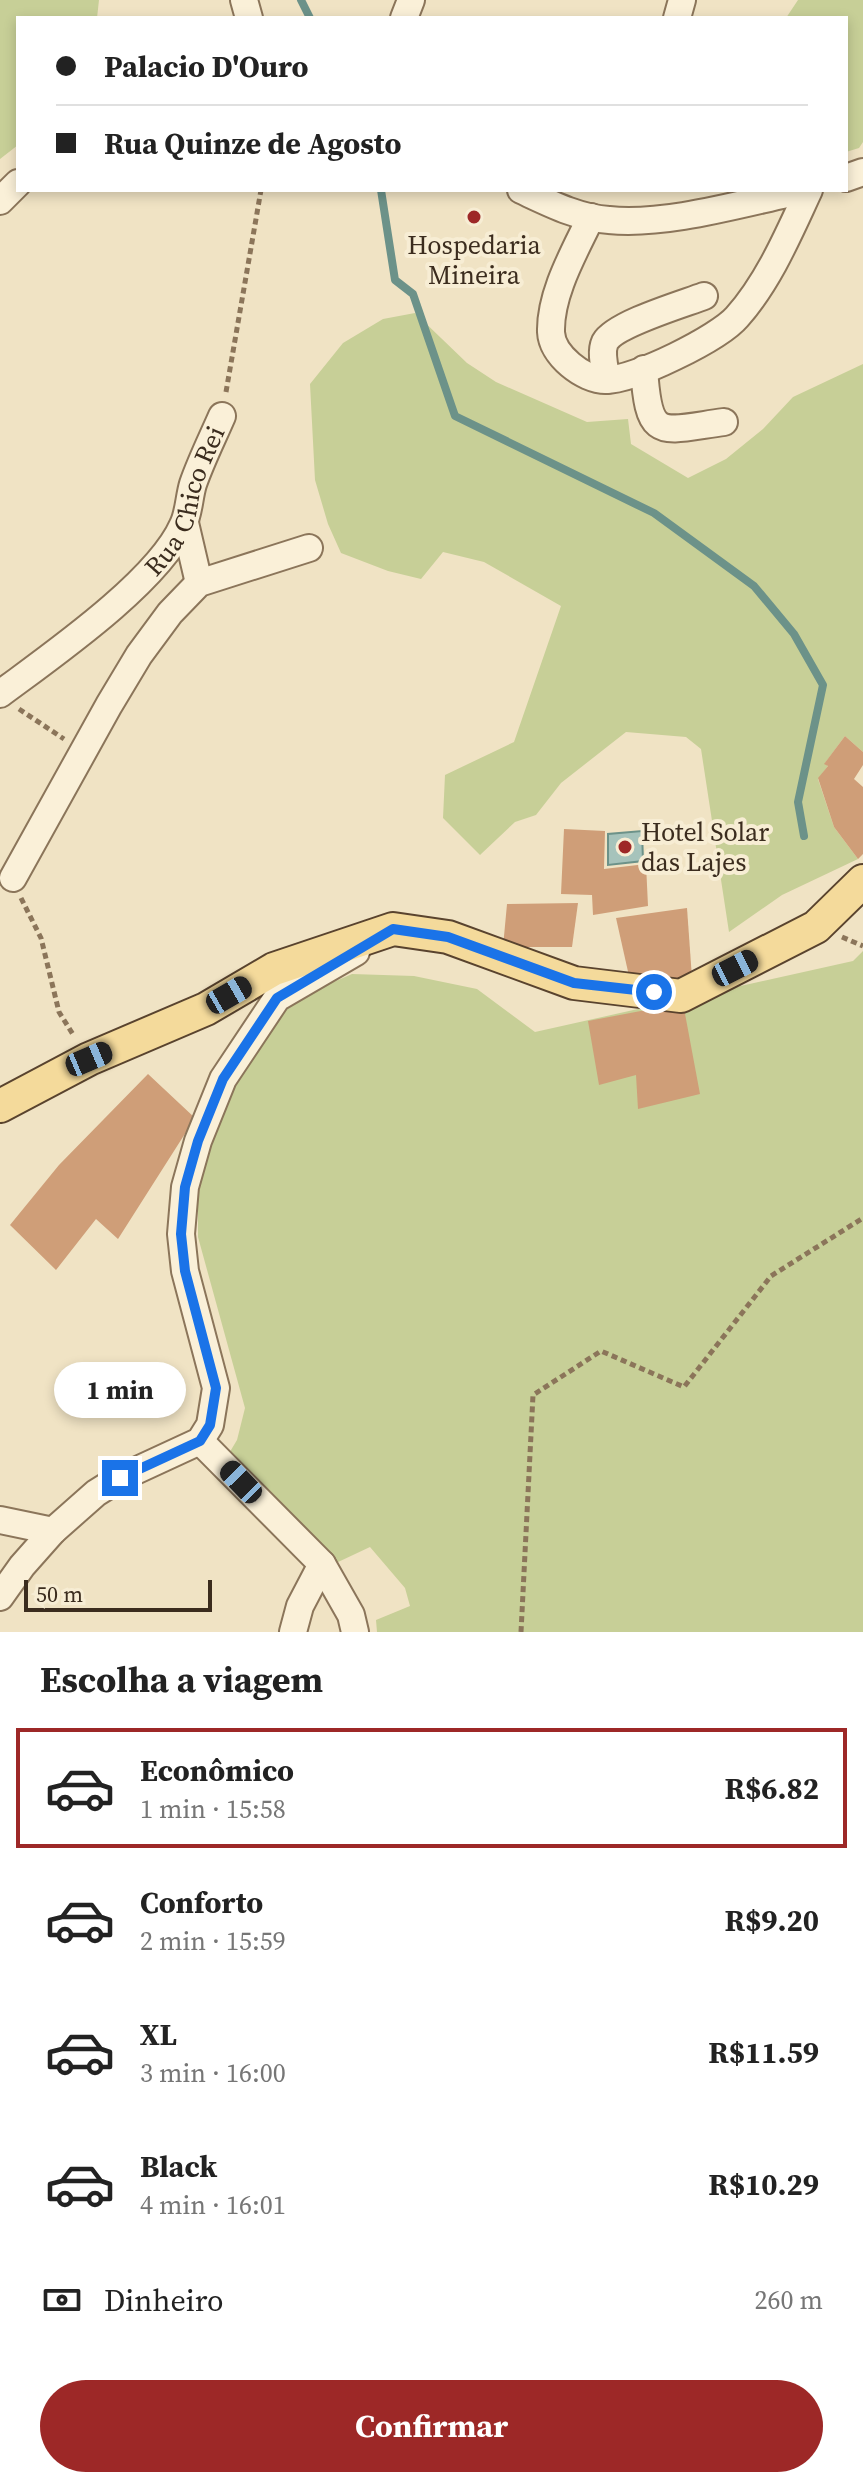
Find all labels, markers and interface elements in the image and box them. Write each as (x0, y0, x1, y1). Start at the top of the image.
text: Palacio D'Ouro (104, 46, 308, 87)
text: Rua Quinze de Agosto (104, 123, 401, 164)
marker: Hospedaria Mineira (465, 208, 483, 226)
place label: Hospedaria Mineira (407, 227, 541, 293)
street label: Rua Chico Rei (136, 420, 233, 584)
place label: Hotel Solar das Lajes (641, 814, 769, 880)
marker: Hotel Solar das Lajes (616, 838, 634, 856)
car (708, 946, 762, 990)
car (202, 973, 256, 1017)
route start (636, 974, 672, 1010)
car (62, 1039, 116, 1079)
callout: 1 min (54, 1362, 186, 1418)
text: 1 min (86, 1372, 154, 1408)
car (216, 1456, 266, 1508)
route end (102, 1460, 138, 1496)
scale bar (24, 1576, 212, 1612)
text: 50 m (36, 1579, 83, 1609)
text: Escolha a viagem (40, 1655, 323, 1704)
text: Econômico (140, 1750, 294, 1791)
icon: car (44, 1752, 116, 1824)
text: R$6.82 (724, 1768, 819, 1809)
text: 1 min · 15:58 (140, 1791, 286, 1827)
text: Conforto (140, 1882, 263, 1923)
icon: car (44, 1884, 116, 1956)
text: R$9.20 (724, 1900, 819, 1941)
text: 2 min · 15:59 (140, 1923, 286, 1959)
text: XL (140, 2014, 177, 2055)
icon: car (44, 2016, 116, 2088)
text: R$11.59 (708, 2032, 819, 2073)
text: 3 min · 16:00 (140, 2055, 286, 2091)
text: Black (140, 2146, 217, 2187)
icon: car (44, 2148, 116, 2220)
text: R$10.29 (708, 2164, 819, 2205)
text: 4 min · 16:01 (140, 2187, 286, 2223)
icon: cash (40, 2278, 84, 2322)
text: Dinheiro (104, 2280, 224, 2321)
text: 260 m (755, 2282, 823, 2318)
button: Confirmar (40, 2380, 823, 2472)

